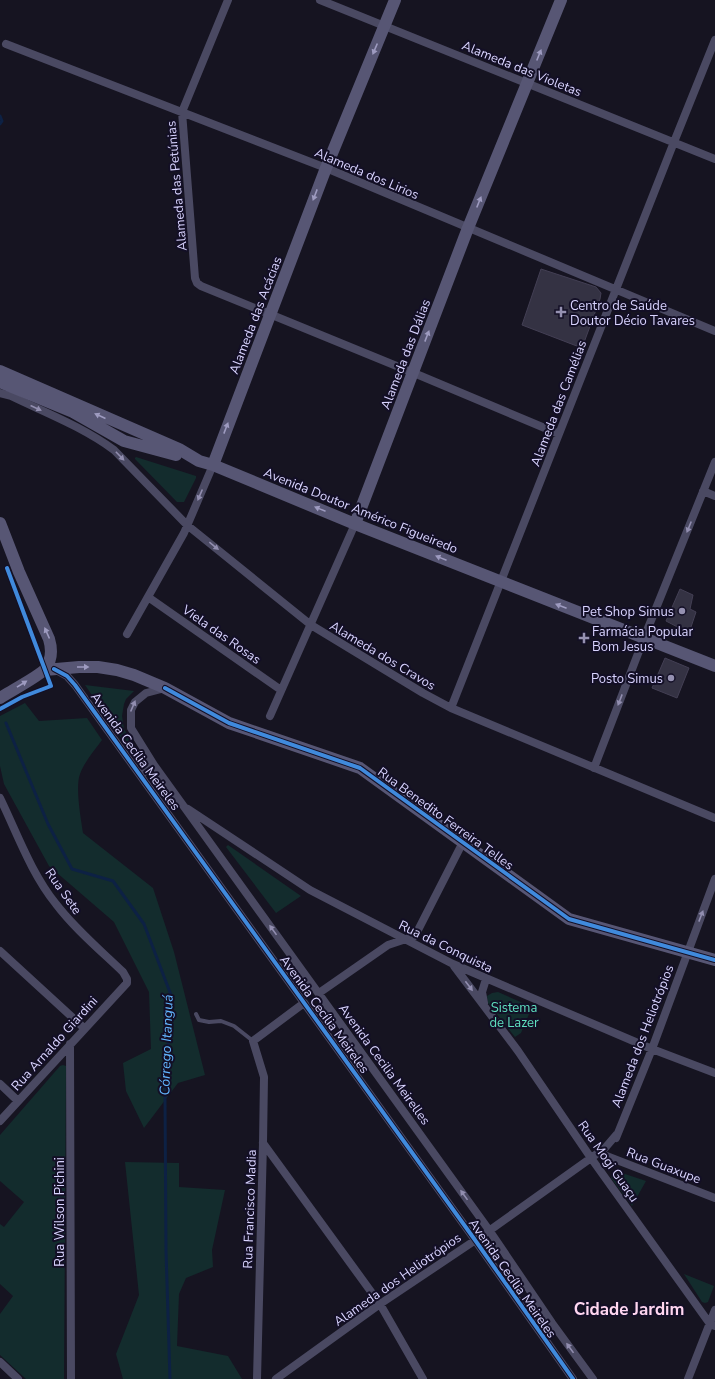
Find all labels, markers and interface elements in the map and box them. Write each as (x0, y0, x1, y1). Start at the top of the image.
street label: Alameda das Violetas (459, 37, 584, 101)
one-way arrow (372, 44, 378, 55)
one-way arrow (536, 49, 542, 61)
street label: Alameda das Petúnias (162, 120, 192, 252)
street label: Alameda dos Lirios (312, 144, 422, 204)
one-way arrow (312, 190, 318, 202)
one-way arrow (477, 195, 483, 207)
street label: Alameda das Acácias (225, 254, 287, 377)
street label: Alameda das Dálias (377, 297, 435, 412)
place label: Centro de Saúde Doutor Décio Tavares (570, 297, 695, 330)
marker: Centro de Saúde Doutor Décio Tavares (555, 306, 567, 318)
one-way arrow (424, 329, 430, 341)
street label: Alameda das Camélias (527, 338, 591, 469)
one-way arrow (30, 405, 42, 411)
one-way arrow (94, 412, 106, 419)
one-way arrow (224, 422, 230, 434)
one-way arrow (115, 451, 125, 461)
street label: Avenida Doutor Américo Figueiredo (261, 464, 460, 558)
one-way arrow (197, 489, 203, 500)
one-way arrow (314, 506, 326, 513)
one-way arrow (685, 522, 691, 534)
one-way arrow (208, 542, 219, 551)
one-way arrow (434, 554, 446, 560)
street label: Viela das Rosas (178, 600, 264, 669)
one-way arrow (555, 602, 567, 608)
place label: Pet Shop Simus (582, 603, 674, 621)
marker: Pet Shop Simus (677, 606, 687, 616)
street label: Alameda dos Cravos (326, 617, 439, 695)
place label: Farmácia Popular Bom Jesus (592, 623, 693, 656)
one-way arrow (44, 627, 50, 639)
marker: Farmácia Popular Bom Jesus (579, 633, 589, 643)
one-way arrow (77, 664, 90, 670)
place label: Posto Simus (591, 670, 663, 688)
marker: Posto Simus (666, 673, 676, 683)
one-way arrow (16, 680, 28, 687)
street label: Avenida Cecília Meireles (86, 689, 184, 814)
one-way arrow (616, 694, 622, 706)
one-way arrow (131, 700, 137, 712)
street label: Rua Benedito Ferreira Telles (374, 763, 517, 874)
street label: Rua Sete (41, 865, 86, 918)
one-way arrow (699, 909, 705, 921)
street label: Rua da Conquista (396, 916, 496, 977)
one-way arrow (269, 925, 277, 936)
street label: Avenida Cecília Meireles (275, 952, 373, 1077)
street label: Alameda dos Heliotrópios (607, 962, 679, 1110)
one-way arrow (465, 981, 473, 991)
street label: Rua Arnaldo Giardini (7, 993, 102, 1095)
water label: Córrego Itanguá (155, 994, 178, 1096)
park label: Sistema de Lazer (489, 999, 539, 1032)
street label: Avenida Cecilia Meirelles (334, 1000, 434, 1129)
street label: Rua Mogi Guaçu (573, 1117, 643, 1206)
street label: Rua Guaxupe (624, 1143, 704, 1188)
street label: Rua Francisco Madia (239, 1149, 261, 1269)
street label: Rua Wilson Pichini (51, 1157, 69, 1267)
one-way arrow (460, 1190, 468, 1200)
street label: Avenida Cecília Meireles (464, 1215, 560, 1342)
street label: Alameda dos Heliotrópios (330, 1229, 465, 1331)
district label: Cidade Jardim (574, 1298, 684, 1321)
one-way arrow (566, 1342, 574, 1353)

